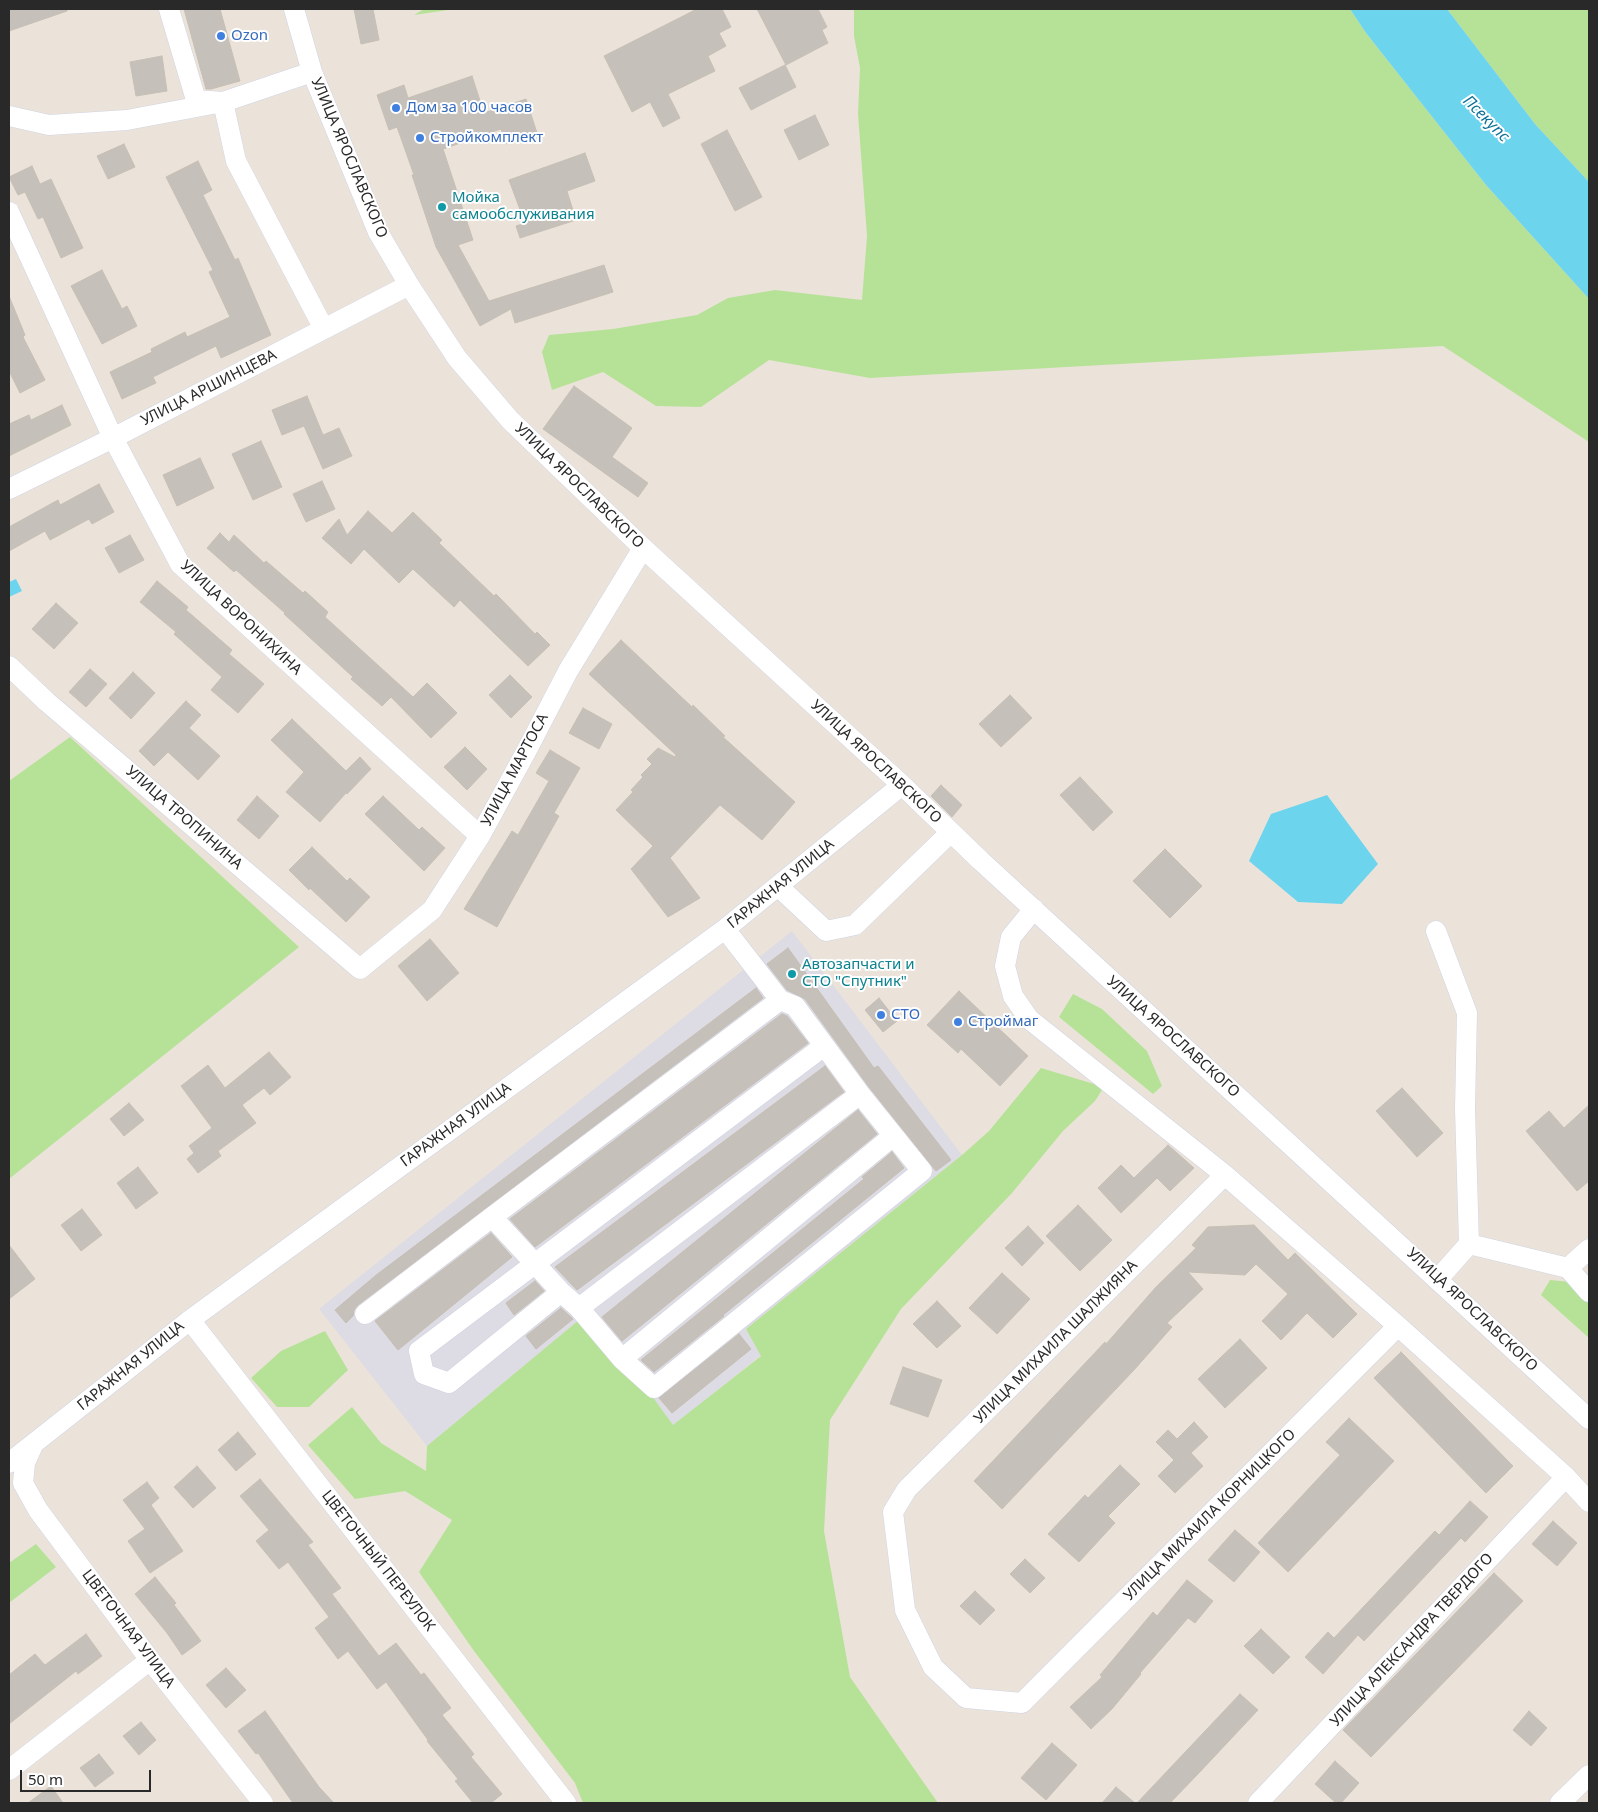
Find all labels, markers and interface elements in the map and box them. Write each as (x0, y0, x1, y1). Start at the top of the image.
place label: Ozon (231, 27, 268, 45)
marker: Ozon (215, 30, 227, 42)
street label: УЛИЦА ЯРОСЛАВСКОГО (307, 75, 391, 241)
water label: Псекупс (1459, 92, 1513, 146)
place label: Дом за 100 часов (406, 99, 532, 117)
marker: Дом за 100 часов (390, 102, 402, 114)
place label: Стройкомплект (430, 129, 543, 147)
marker: Стройкомплект (414, 132, 426, 144)
place label: Мойка самообслуживания (452, 189, 595, 224)
marker: Мойка самообслуживания (436, 201, 448, 213)
street label: УЛИЦА АРШИНЦЕВА (138, 346, 280, 430)
street label: УЛИЦА ЯРОСЛАВСКОГО (511, 420, 647, 552)
street label: УЛИЦА ВОРОНИХИНА (177, 557, 305, 679)
street label: УЛИЦА ЯРОСЛАВСКОГО (807, 697, 945, 827)
street label: УЛИЦА МАРТОСА (478, 711, 552, 829)
street label: УЛИЦА ТРОПИНИНА (122, 762, 246, 874)
street label: ГАРАЖНАЯ УЛИЦА (724, 835, 838, 933)
place label: Автозапчасти и СТО "Спутник" (802, 956, 914, 991)
marker: Автозапчасти и СТО "Спутник" (786, 968, 798, 980)
street label: УЛИЦА ЯРОСЛАВСКОГО (1103, 973, 1243, 1101)
place label: СТО (891, 1006, 920, 1024)
marker: СТО (875, 1009, 887, 1021)
place label: Строймаг (968, 1013, 1038, 1031)
marker: Строймаг (952, 1016, 964, 1028)
street label: ГАРАЖНАЯ УЛИЦА (397, 1079, 515, 1171)
street label: УЛИЦА ЯРОСЛАВСКОГО (1403, 1245, 1541, 1375)
street label: УЛИЦА МИХАИЛА ШАЛЖИЯНА (971, 1257, 1141, 1427)
street label: ГАРАЖНАЯ УЛИЦА (74, 1317, 188, 1415)
street label: УЛИЦА МИХАИЛА КОРНИЦКОГО (1120, 1425, 1300, 1605)
street label: ЦВЕТОЧНЫЙ ПЕРЕУЛОК (317, 1487, 439, 1635)
street label: УЛИЦА АЛЕКСАНДРА ТВЕРДОГО (1327, 1550, 1497, 1730)
street label: ЦВЕТОЧНАЯ УЛИЦА (78, 1566, 178, 1692)
scale bar (22, 1760, 154, 1792)
text: 50 m (28, 1769, 63, 1789)

